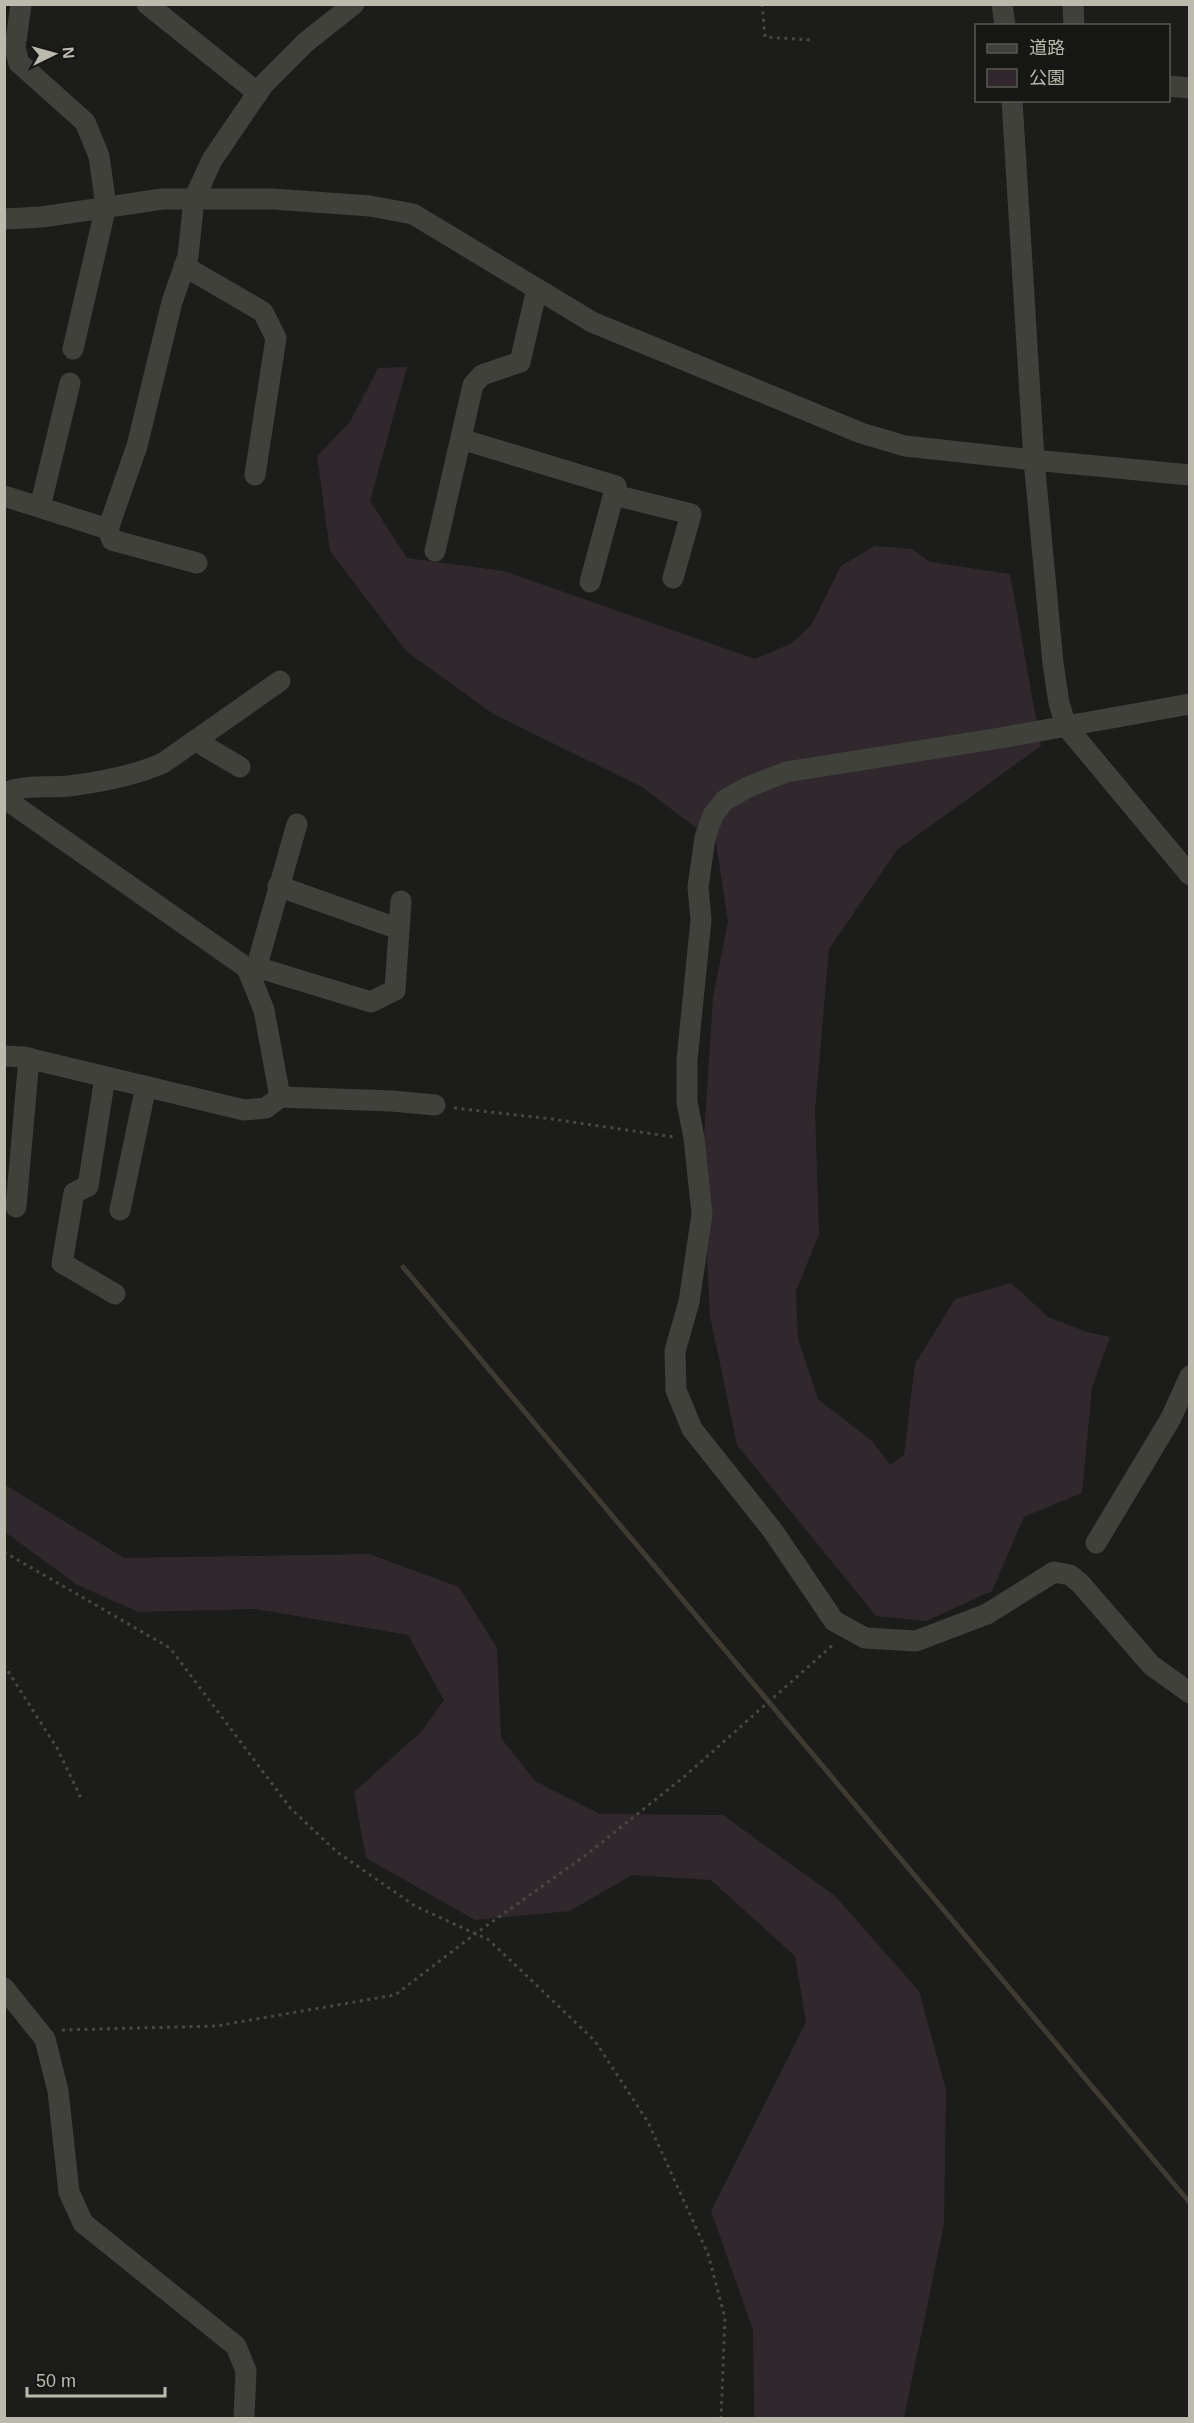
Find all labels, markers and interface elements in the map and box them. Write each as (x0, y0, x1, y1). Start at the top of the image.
north arrow (24, 24, 84, 84)
legend (975, 24, 1170, 102)
text: 道路 (1029, 38, 1065, 58)
text: N (59, 46, 77, 59)
text: 公園 (1029, 68, 1065, 88)
scale bar (27, 2360, 165, 2398)
text: 50 m (36, 2371, 76, 2391)

